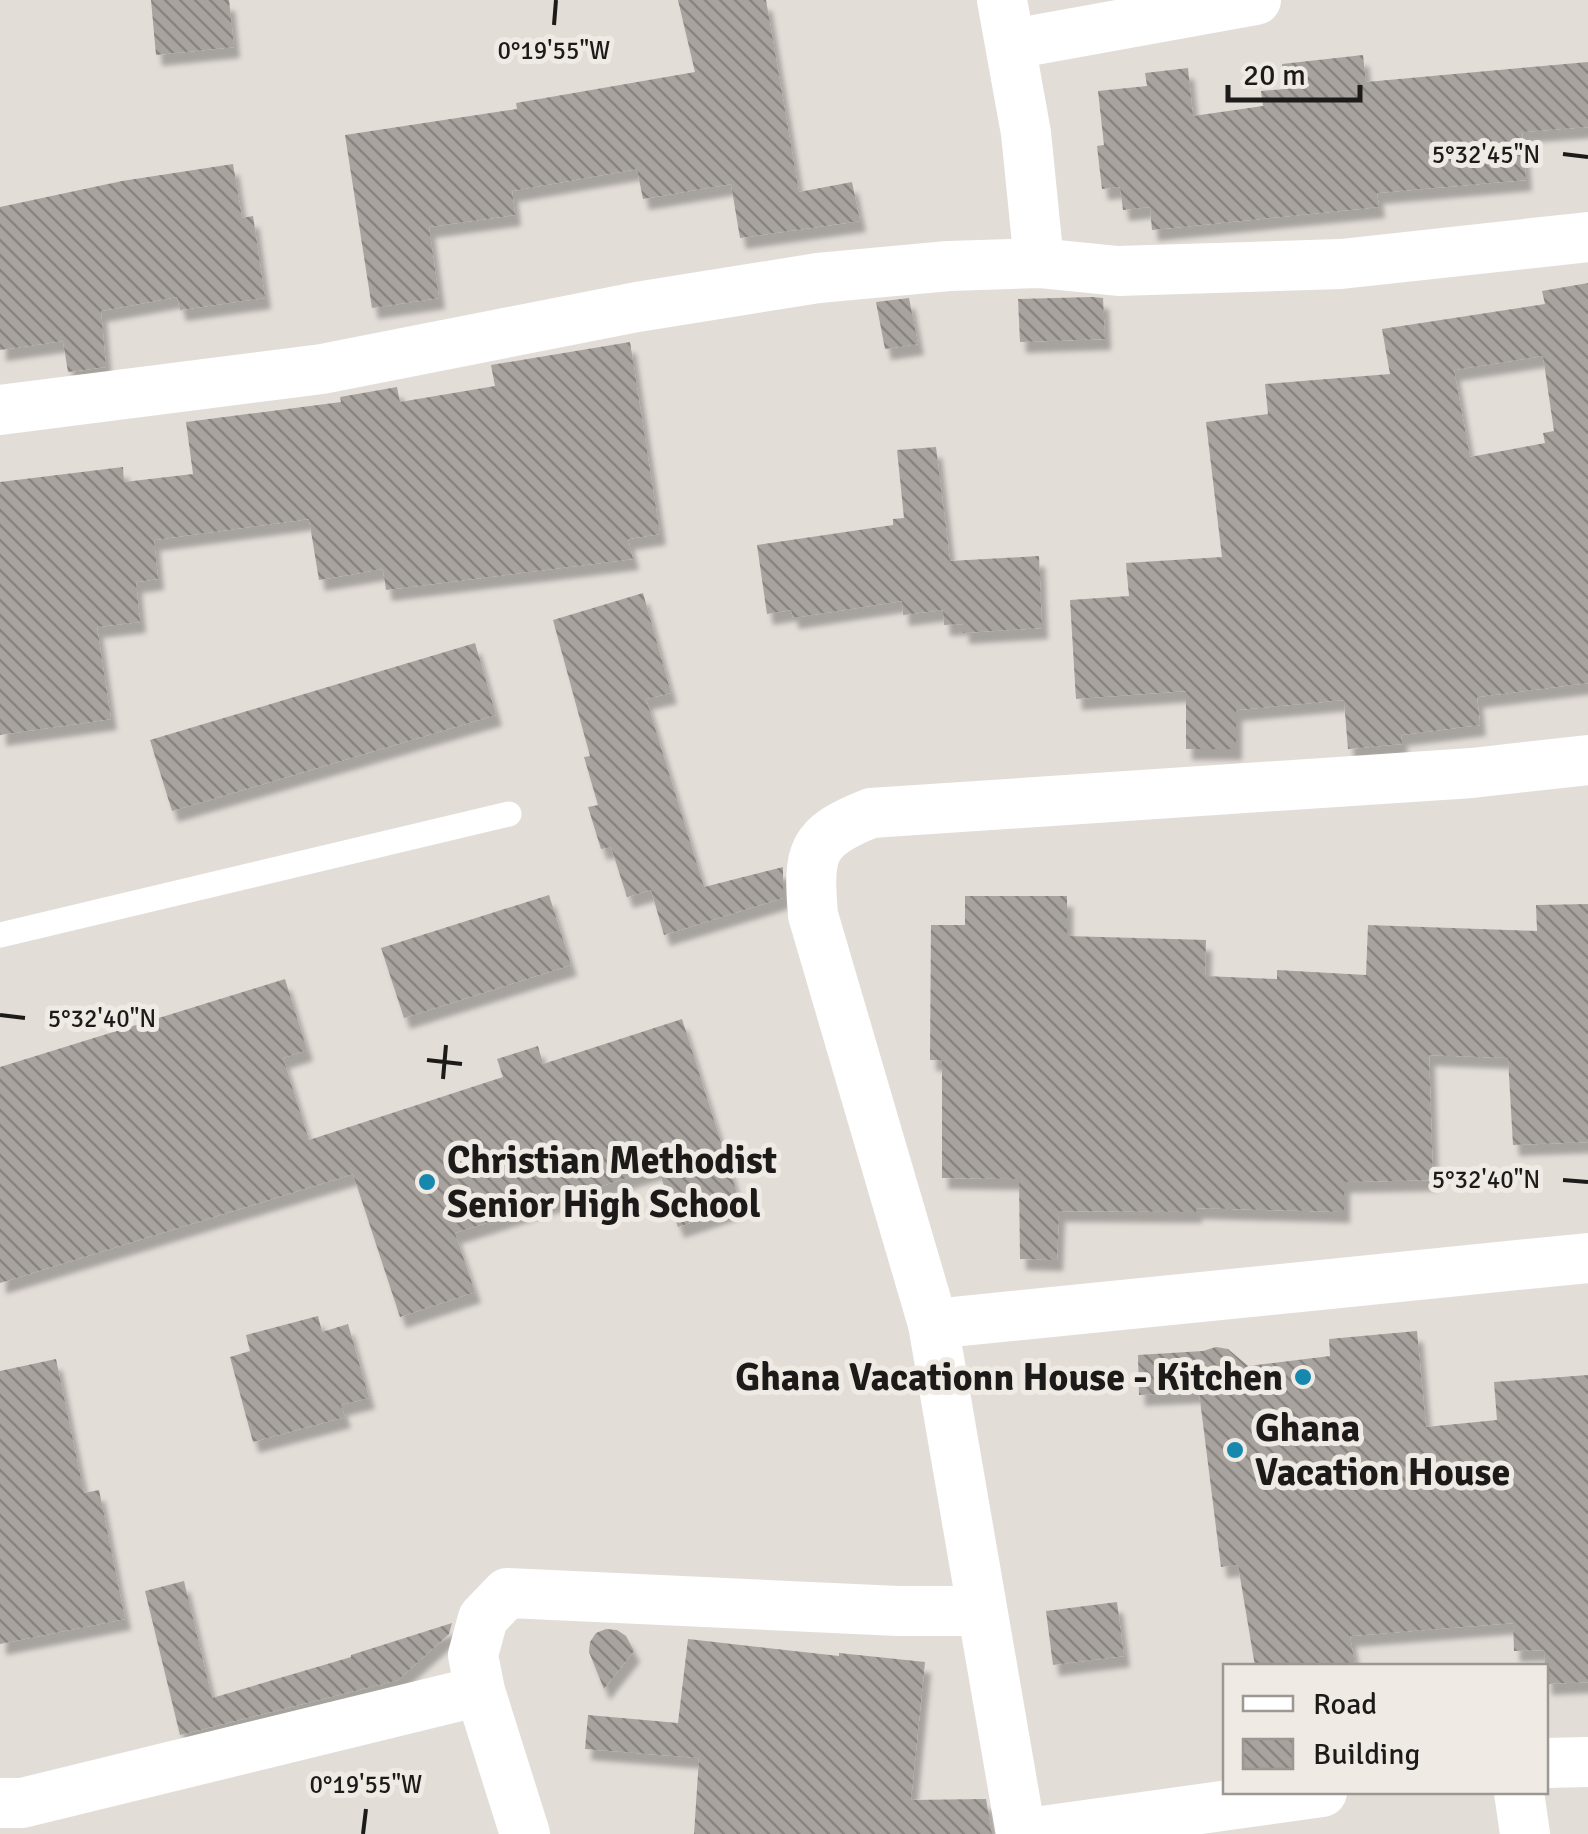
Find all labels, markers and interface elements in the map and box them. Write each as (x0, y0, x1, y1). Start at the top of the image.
text: 0°19'55"W (498, 35, 610, 66)
scale bar (1228, 40, 1360, 102)
text: 20 m (1243, 57, 1306, 94)
text: 5°32'45"N (1432, 139, 1540, 170)
text: 5°32'40"N (48, 1003, 156, 1034)
place label: Christian Methodist Senior High School (447, 1137, 777, 1228)
text: 5°32'40"N (1432, 1164, 1540, 1195)
marker: Christian Methodist Senior High School (416, 1171, 438, 1193)
place label: Ghana Vacationn House - Kitchen (735, 1354, 1283, 1401)
marker: Ghana Vacationn House - Kitchen (1292, 1366, 1314, 1388)
place label: Ghana Vacation House (1255, 1405, 1510, 1496)
marker: Ghana Vacation House (1224, 1439, 1246, 1461)
legend (1223, 1664, 1548, 1794)
text: Road (1313, 1686, 1377, 1723)
text: Building (1313, 1736, 1420, 1773)
text: 0°19'55"W (310, 1769, 422, 1800)

